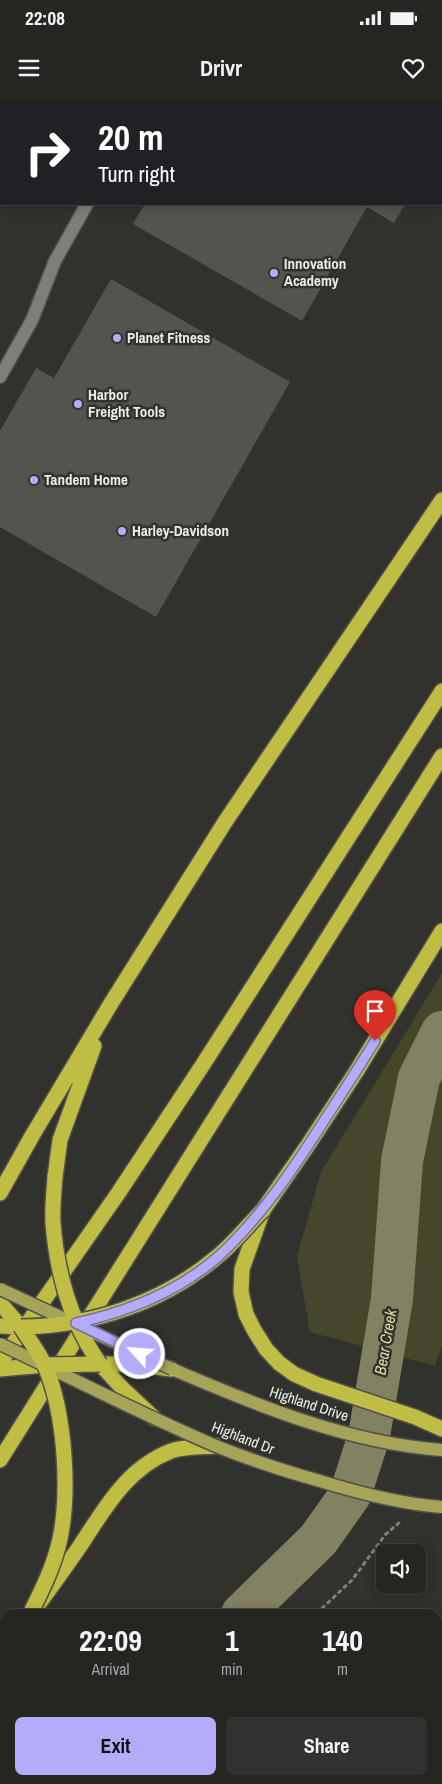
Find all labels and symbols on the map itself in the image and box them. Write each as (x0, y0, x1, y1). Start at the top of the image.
place label: Innovation Academy (284, 253, 346, 291)
marker: Innovation Academy (268, 267, 280, 279)
place label: Planet Fitness (127, 327, 211, 348)
marker: Planet Fitness (111, 332, 123, 344)
place label: Harbor Freight Tools (88, 384, 165, 422)
marker: Harbor Freight Tools (72, 398, 84, 410)
place label: Tandem Home (44, 469, 128, 490)
marker: Tandem Home (28, 474, 40, 486)
place label: Harley-Davidson (132, 520, 229, 541)
marker: Harley-Davidson (116, 525, 128, 537)
pin (354, 990, 396, 1041)
water label: Bear Creek (368, 1307, 402, 1377)
position arrow (113, 1327, 165, 1379)
street label: Highland Drive (267, 1381, 352, 1426)
street label: Highland Dr (209, 1416, 278, 1459)

